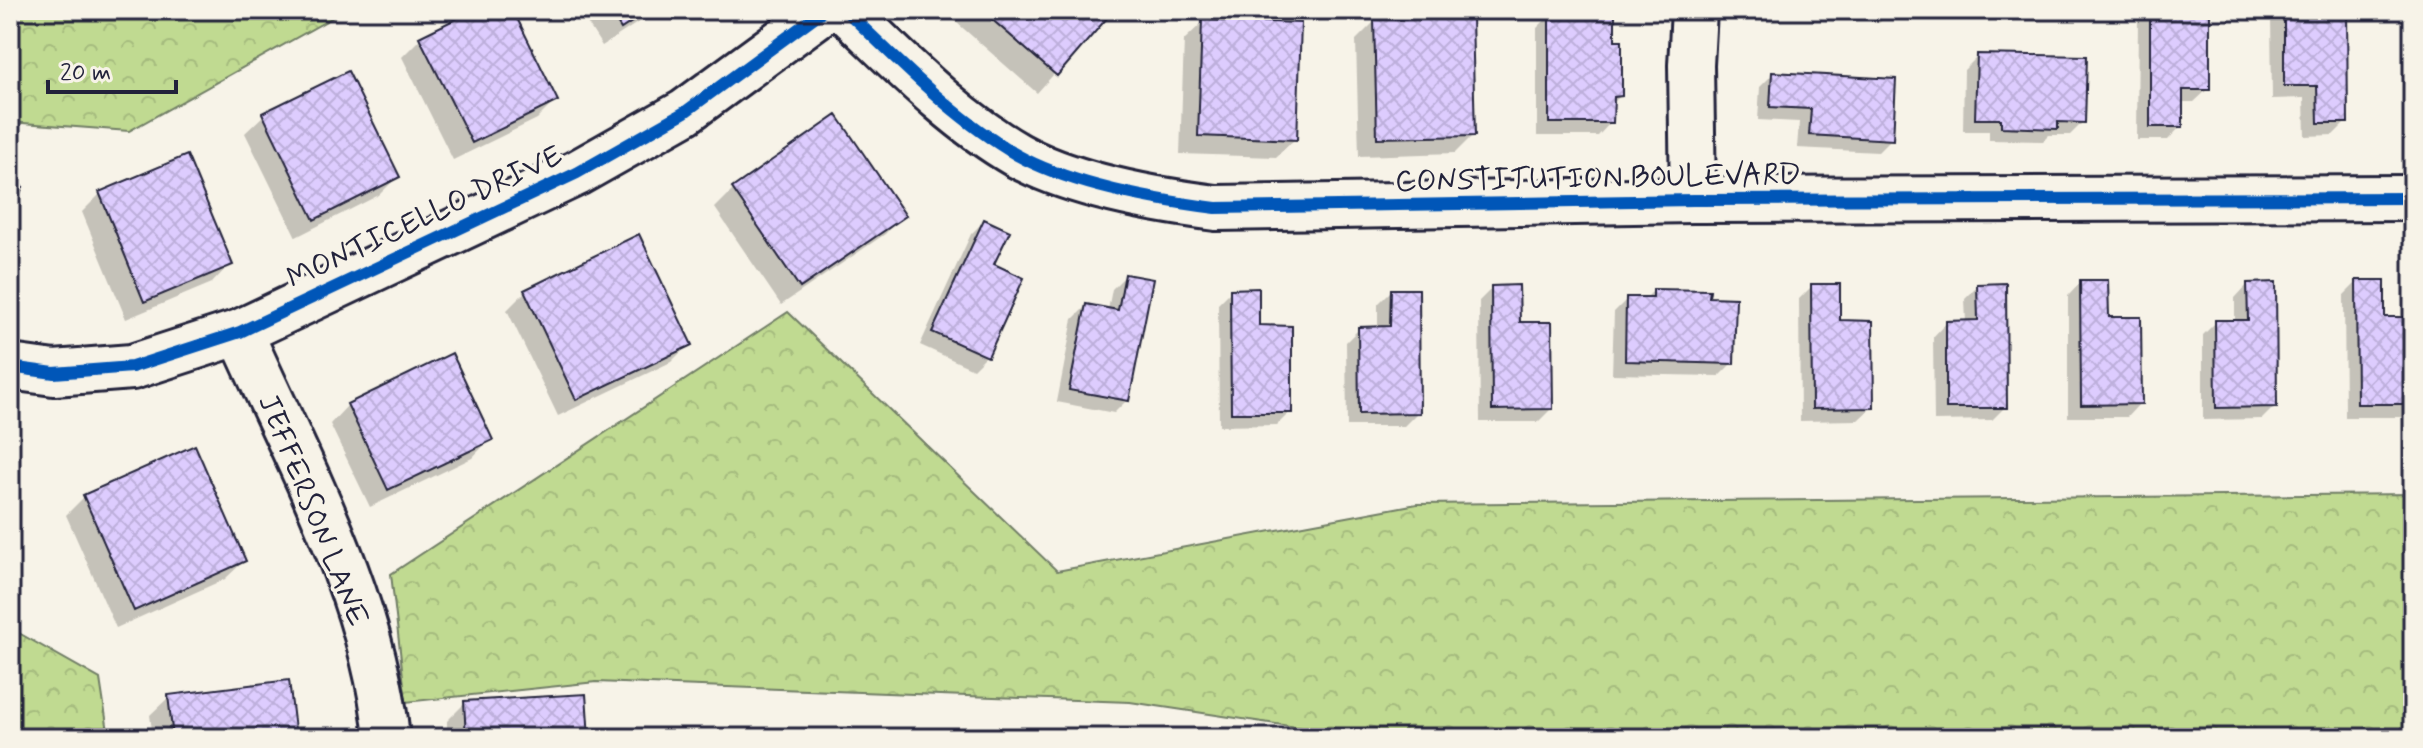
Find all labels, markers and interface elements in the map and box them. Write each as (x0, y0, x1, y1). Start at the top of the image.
scale bar (48, 44, 176, 94)
text: 20 m (60, 58, 111, 89)
street label: MONTICELLO DRIVE (281, 136, 569, 298)
street label: CONSTITUTION BOULEVARD (1395, 155, 1801, 202)
street label: JEFFERSON LANE (248, 389, 377, 632)

